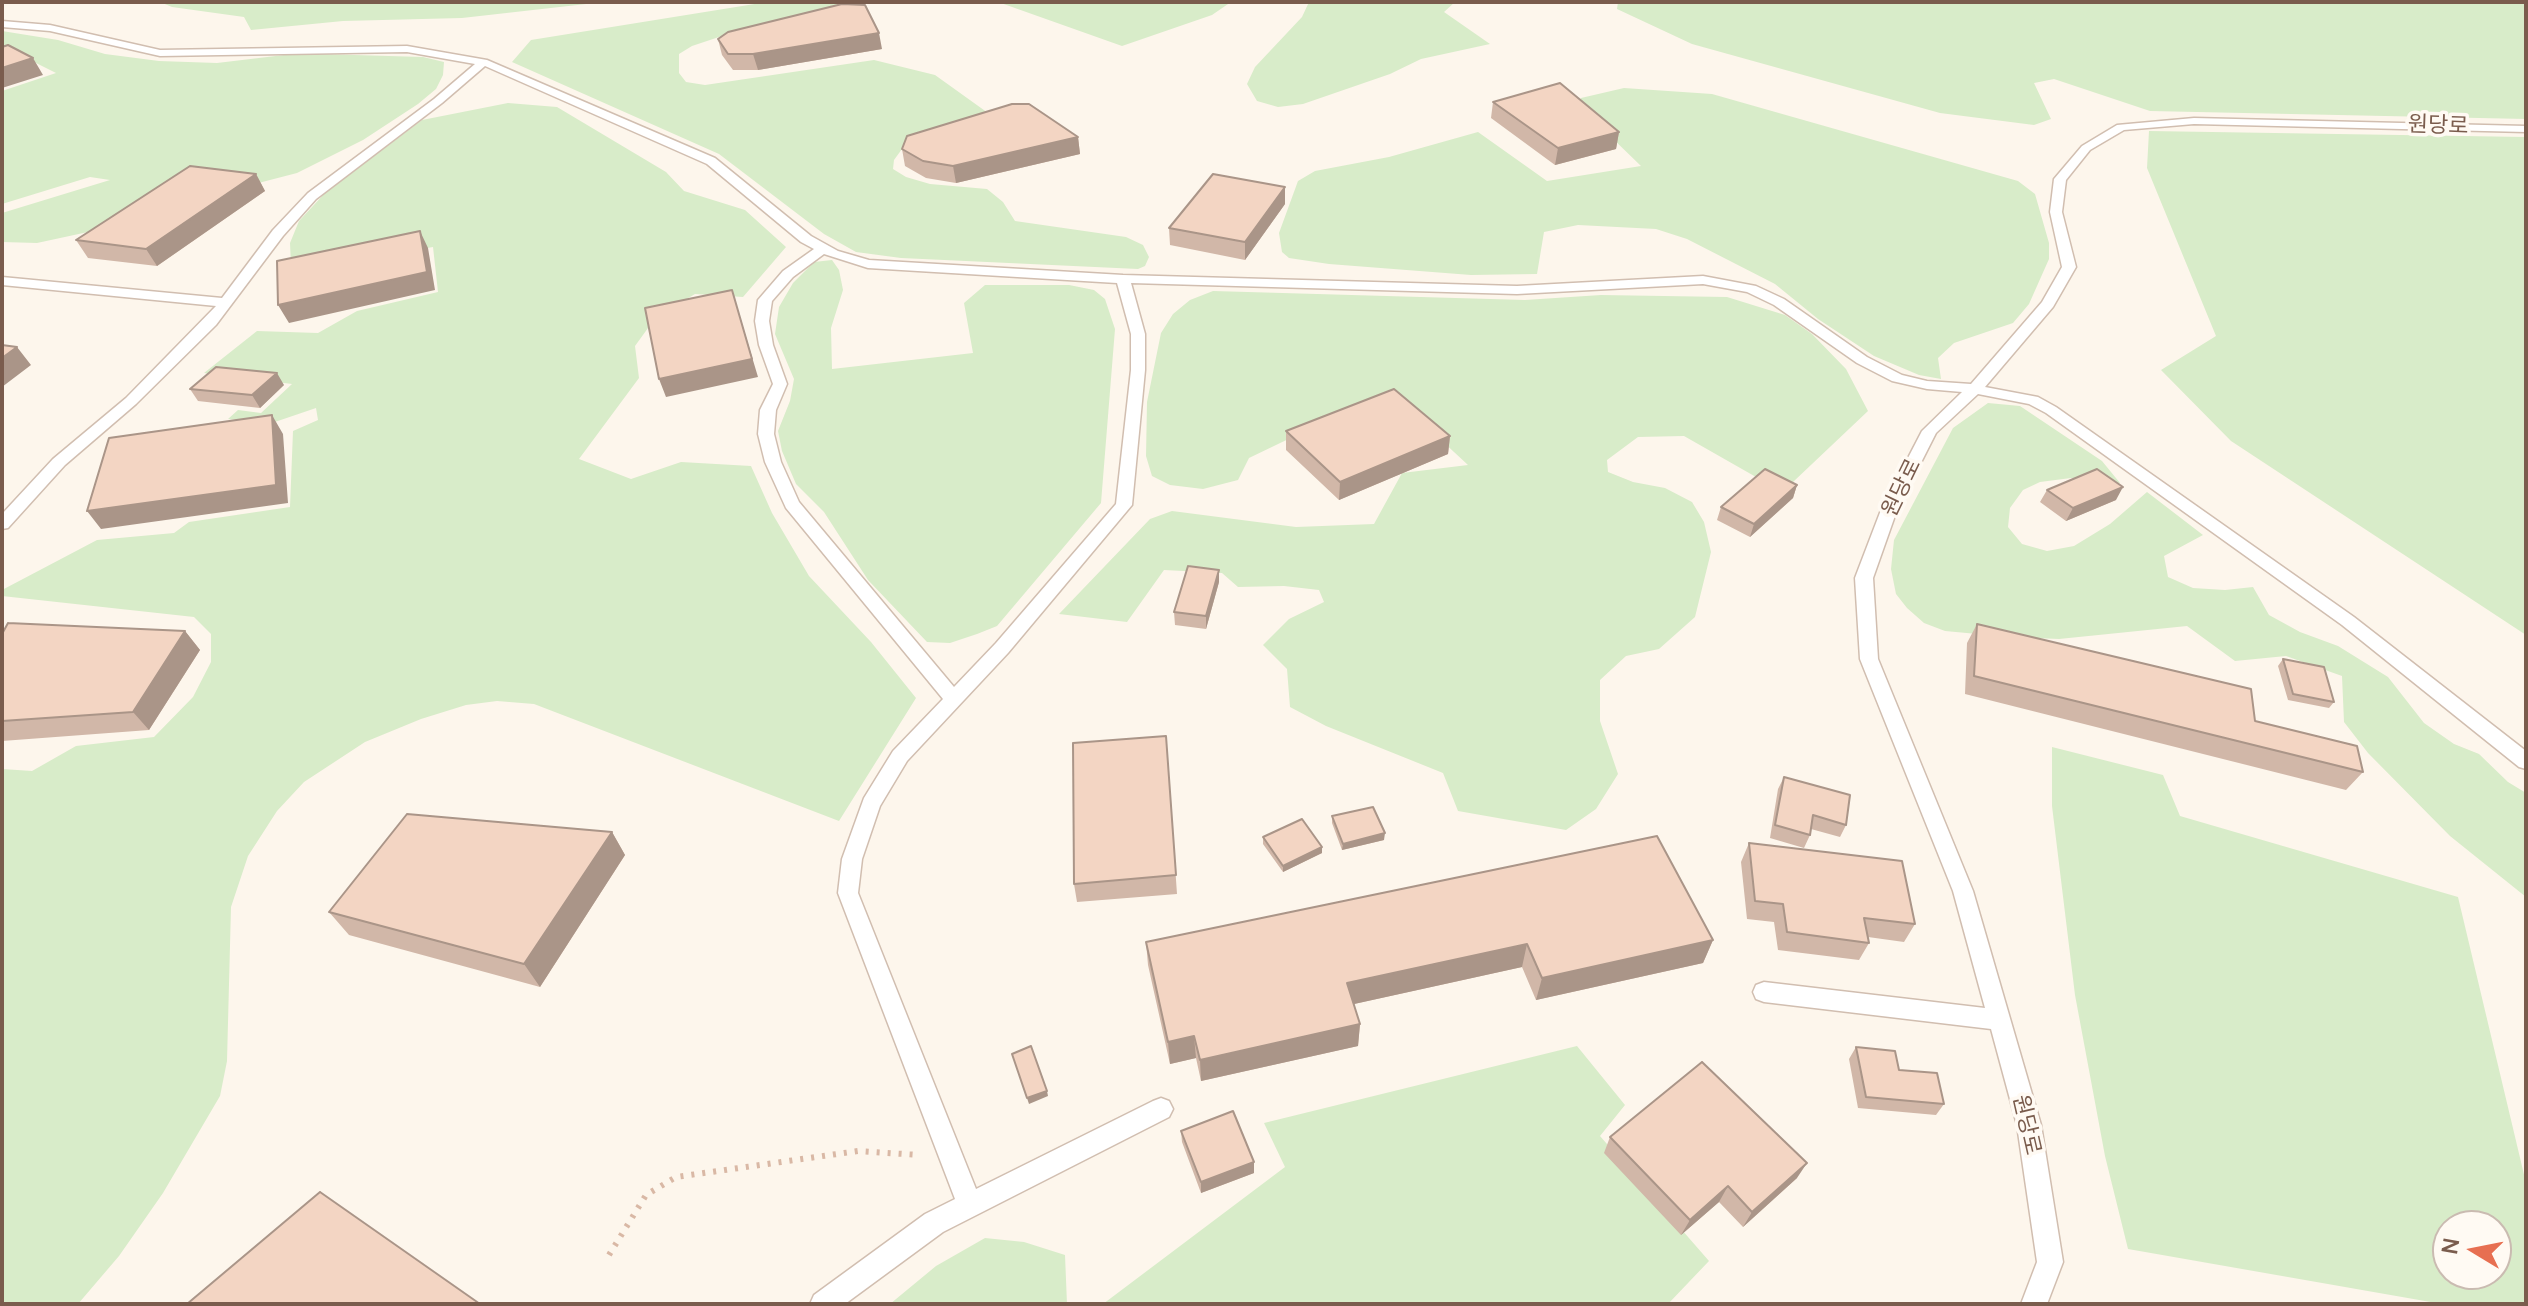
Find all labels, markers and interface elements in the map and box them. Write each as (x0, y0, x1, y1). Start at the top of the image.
street label: 원당로 (2407, 112, 2469, 140)
street label: 원당로 (1877, 455, 1927, 521)
street label: 원당로 (2006, 1092, 2046, 1158)
north arrow (2432, 1210, 2512, 1290)
text: N (2434, 1236, 2466, 1257)

